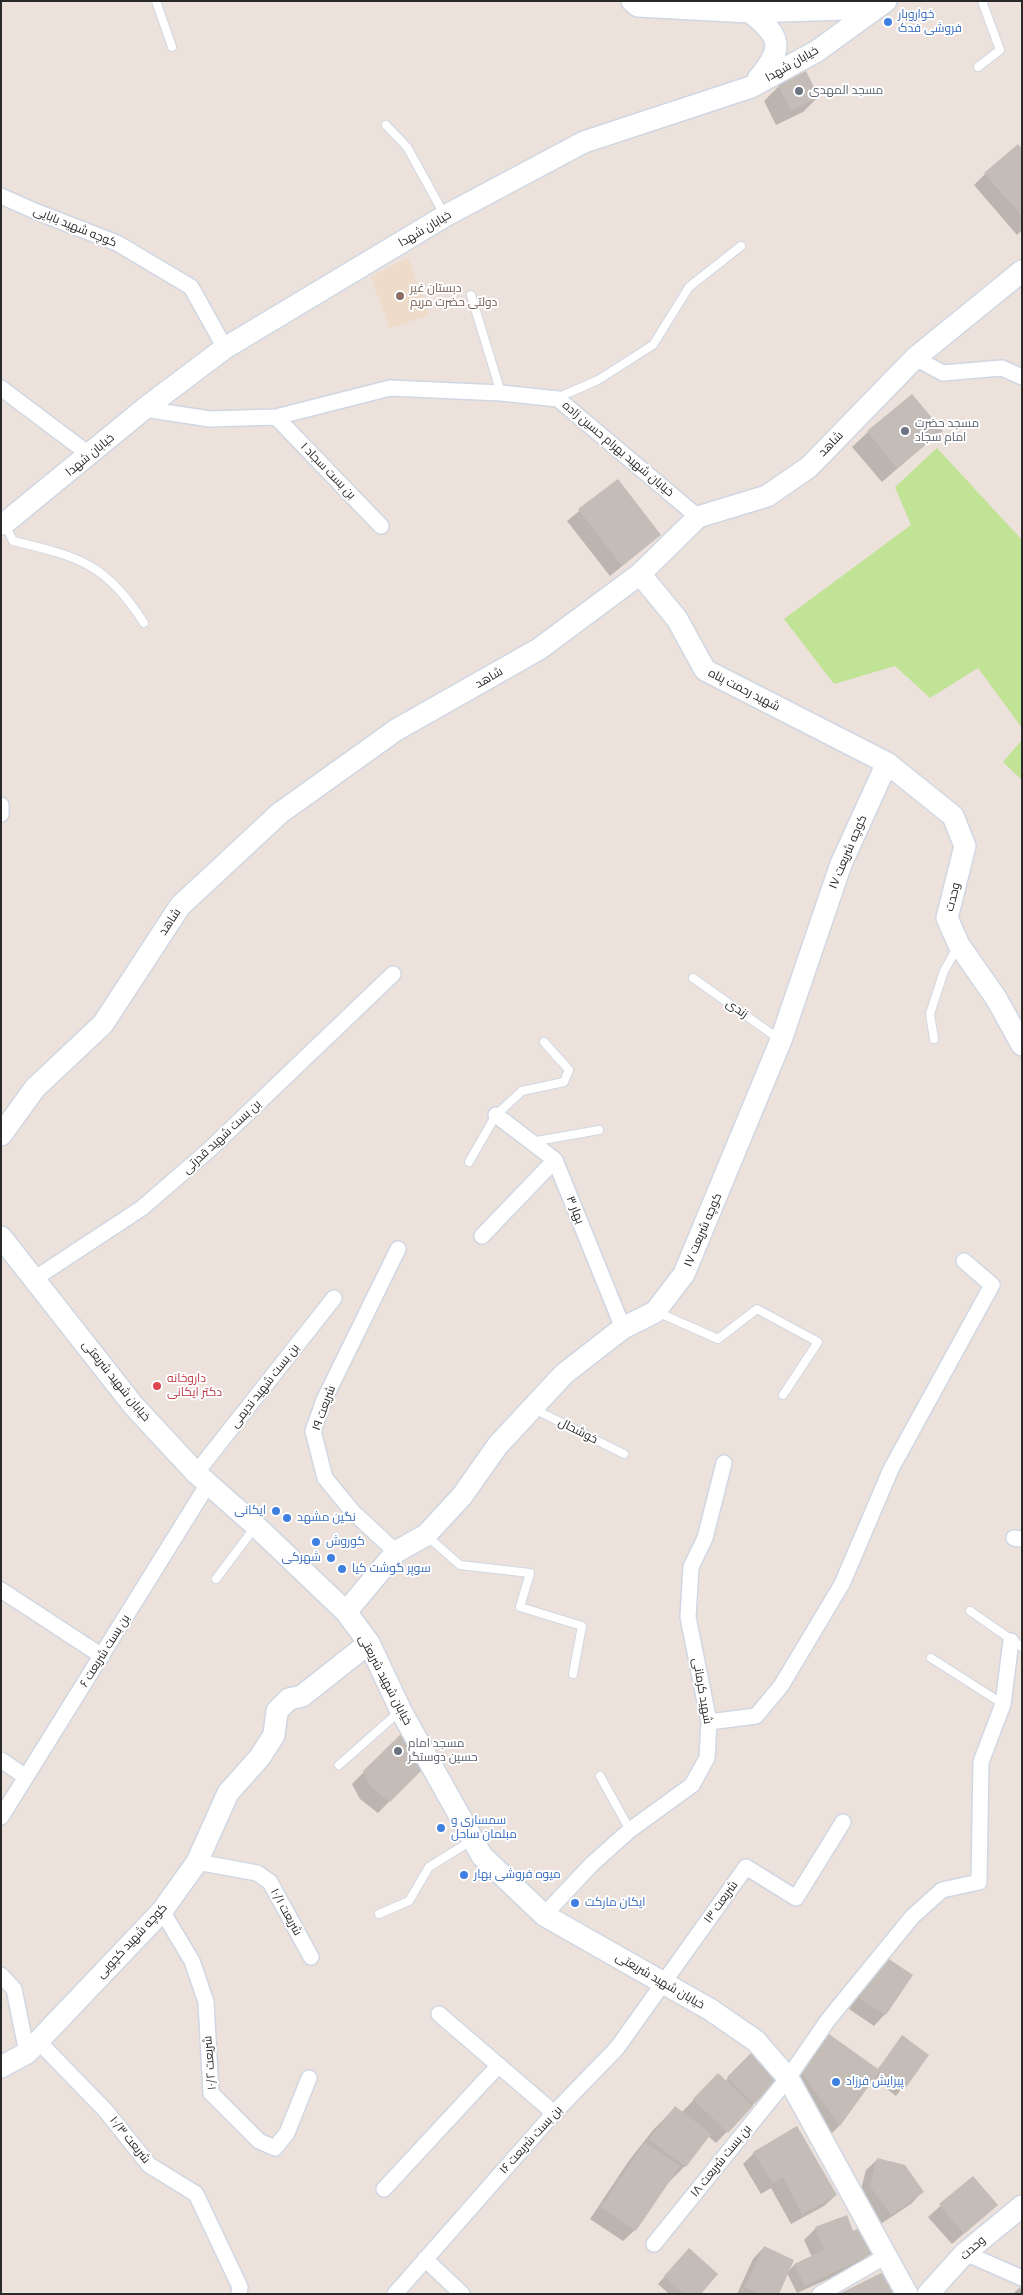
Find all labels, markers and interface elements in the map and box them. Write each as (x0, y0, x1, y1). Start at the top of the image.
place label: خواروبار فروشی فدک (898, 8, 962, 36)
marker: خواروبار فروشی فدک (882, 16, 894, 28)
street label: خیابان شهدا (763, 43, 821, 85)
place label: مسجد المهدی (809, 84, 883, 98)
marker: مسجد المهدی (793, 85, 805, 97)
street label: کوچه شهید بابایی (31, 204, 119, 250)
street label: خیابان شهدا (396, 208, 454, 250)
place label: دبستان غیر دولتی حضرت مریم (410, 282, 497, 310)
marker: دبستان غیر دولتی حضرت مریم (394, 290, 406, 302)
street label: خیابان شهید بهرام حسین زاده (559, 398, 677, 500)
place label: مسجد حضرت امام سجاد (915, 417, 979, 445)
marker: مسجد حضرت امام سجاد (899, 425, 911, 437)
street label: شاهد (816, 428, 846, 460)
street label: خیابان شهدا (63, 431, 117, 479)
street label: بن بست سجاد ۱ (297, 440, 359, 502)
street label: شاهد (473, 664, 505, 692)
street label: شهید رحمت پناه (706, 666, 782, 714)
street label: کوچه شریعت ۱۷ (826, 813, 870, 891)
street label: وحدت (942, 881, 964, 913)
street label: شاهد (156, 906, 184, 938)
street label: زندی (723, 996, 751, 1022)
street label: بن بست شهید قدرتی (180, 1097, 264, 1177)
street label: کوچه شریعت ۱۷ (681, 1191, 725, 1269)
street label: بهار ۳ (563, 1194, 587, 1226)
street label: خیابان شهید شریعتی (79, 1338, 153, 1424)
street label: بن بست شهید ندیمی (228, 1341, 302, 1431)
place label: داروخانه دکتر ایکانی (167, 1372, 222, 1400)
marker: داروخانه دکتر ایکانی (151, 1380, 163, 1392)
street label: شریعت ۱۹ (309, 1384, 339, 1432)
street label: خوشحال (556, 1415, 600, 1447)
place label: ایکانی (234, 1504, 266, 1518)
marker: ایکانی (270, 1505, 282, 1517)
place label: نگین مشهد (297, 1511, 356, 1525)
marker: نگین مشهد (281, 1512, 293, 1524)
place label: کوروش (326, 1535, 365, 1549)
marker: کوروش (310, 1536, 322, 1548)
place label: شهرکی (281, 1551, 321, 1565)
marker: شهرکی (325, 1552, 337, 1564)
place label: سوپر گوشت کیا (352, 1562, 431, 1576)
marker: سوپر گوشت کیا (336, 1563, 348, 1575)
street label: بن بست شریعت ۶ (77, 1612, 133, 1690)
street label: خیابان شهید شریعتی (355, 1632, 415, 1728)
street label: شهید کرمانی (689, 1657, 715, 1725)
place label: مسجد امام حسین دوستگر (408, 1737, 478, 1765)
marker: مسجد امام حسین دوستگر (392, 1745, 404, 1757)
place label: سمساری و مبلمان ساحل (451, 1814, 517, 1842)
marker: سمساری و مبلمان ساحل (435, 1822, 447, 1834)
place label: میوه فروشی بهار (474, 1868, 561, 1882)
marker: میوه فروشی بهار (458, 1869, 470, 1881)
street label: شریعت ۱۳ (701, 1878, 741, 1926)
street label: شریعت ۱۰/۱ (267, 1886, 305, 1938)
place label: ایکان مارکت (585, 1896, 645, 1910)
marker: ایکان مارکت (569, 1897, 581, 1909)
street label: کوچه شهید کچویی (94, 1901, 170, 1981)
street label: خیابان شهید شریعتی (613, 1950, 707, 2012)
street label: شریعت ۱۰/۲ (200, 2035, 220, 2091)
place label: پیرایش فرزاد (846, 2075, 904, 2089)
marker: پیرایش فرزاد (830, 2076, 842, 2088)
street label: بن بست شریعت ۱۶ (497, 2103, 565, 2177)
street label: شریعت ۱۰/۳ (107, 2114, 153, 2166)
street label: بن بست شریعت ۱۸ (688, 2122, 754, 2200)
street label: وحدت (957, 2233, 989, 2263)

